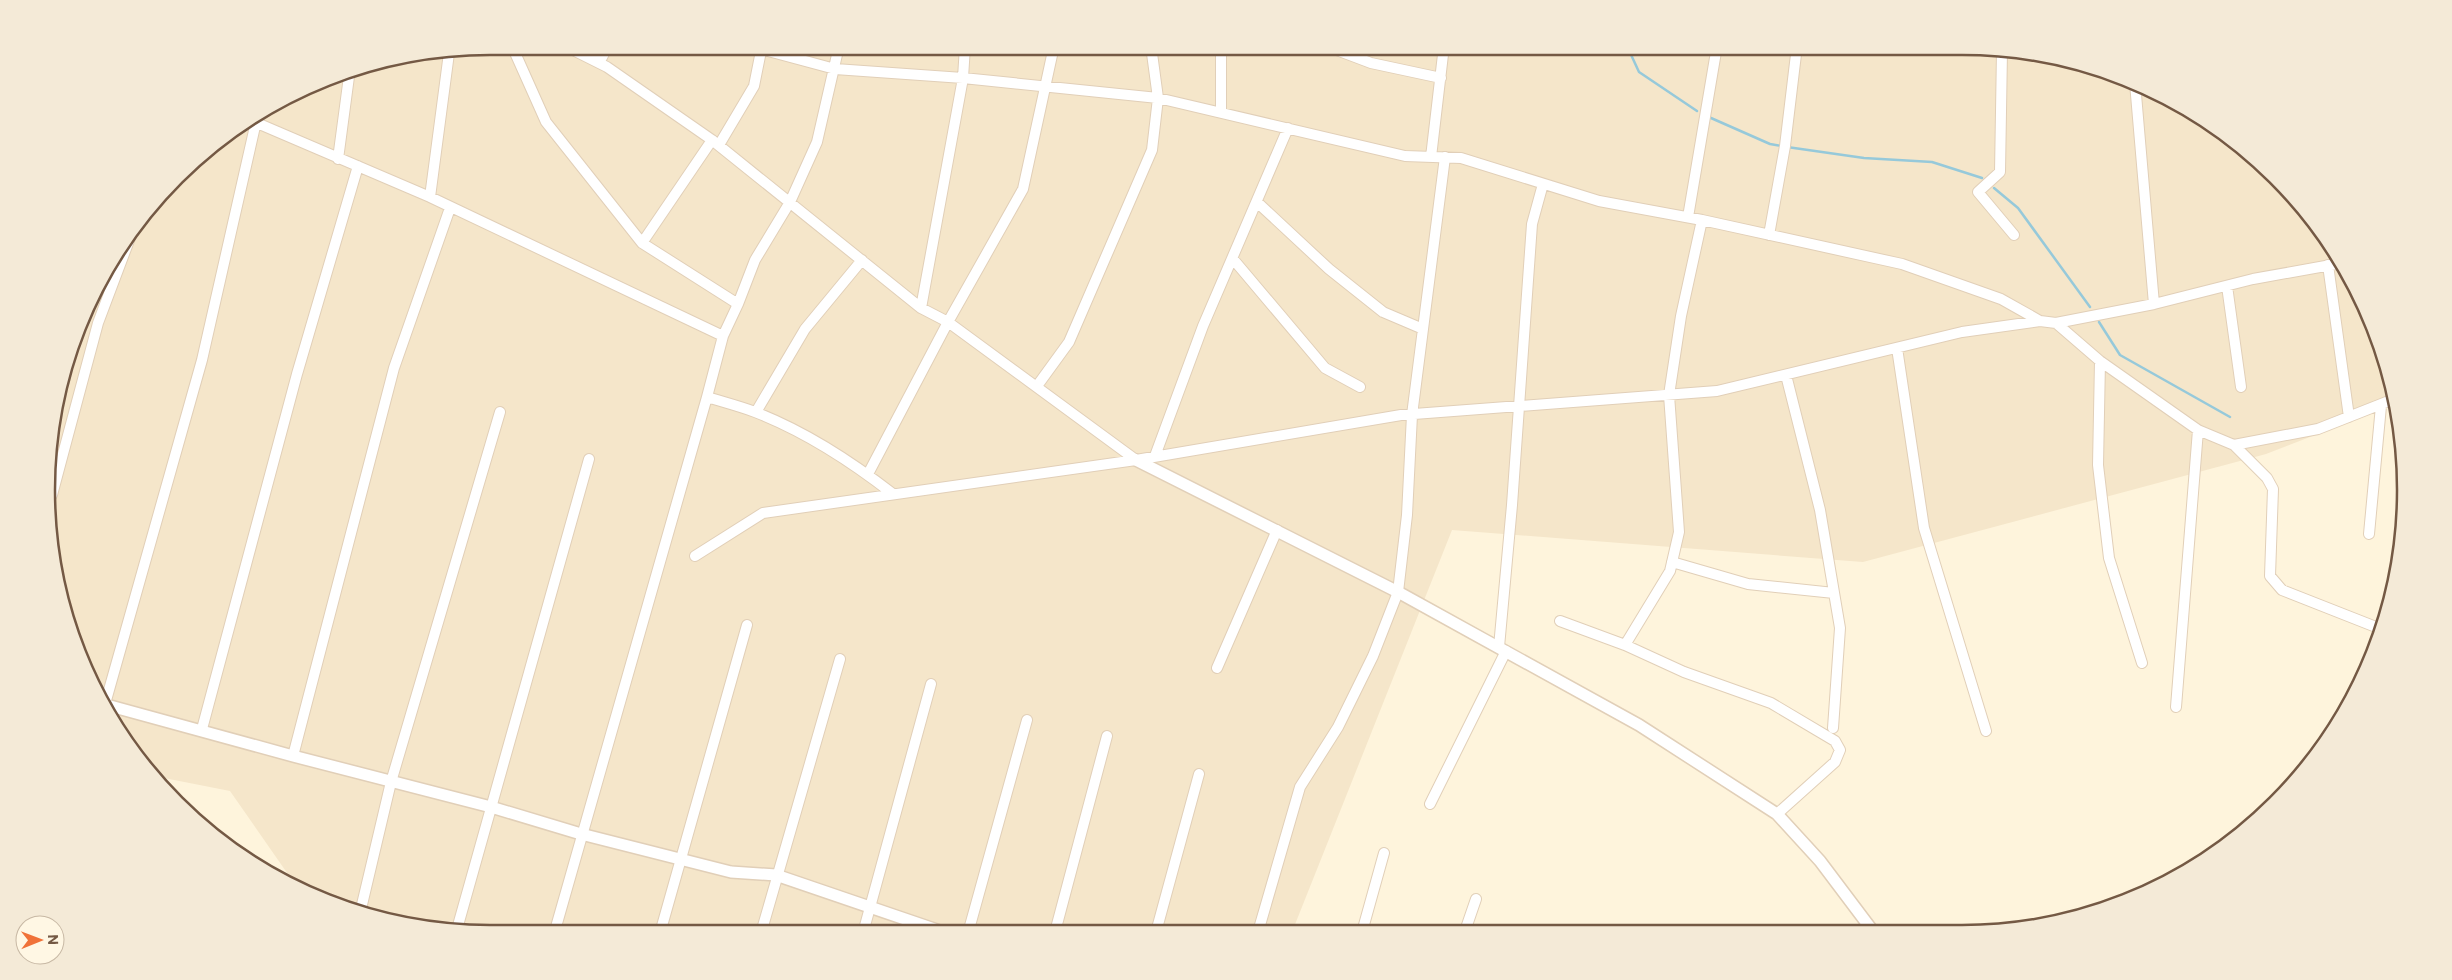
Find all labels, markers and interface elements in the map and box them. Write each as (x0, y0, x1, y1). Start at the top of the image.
north arrow (15, 915, 65, 965)
text: N (45, 934, 62, 945)

